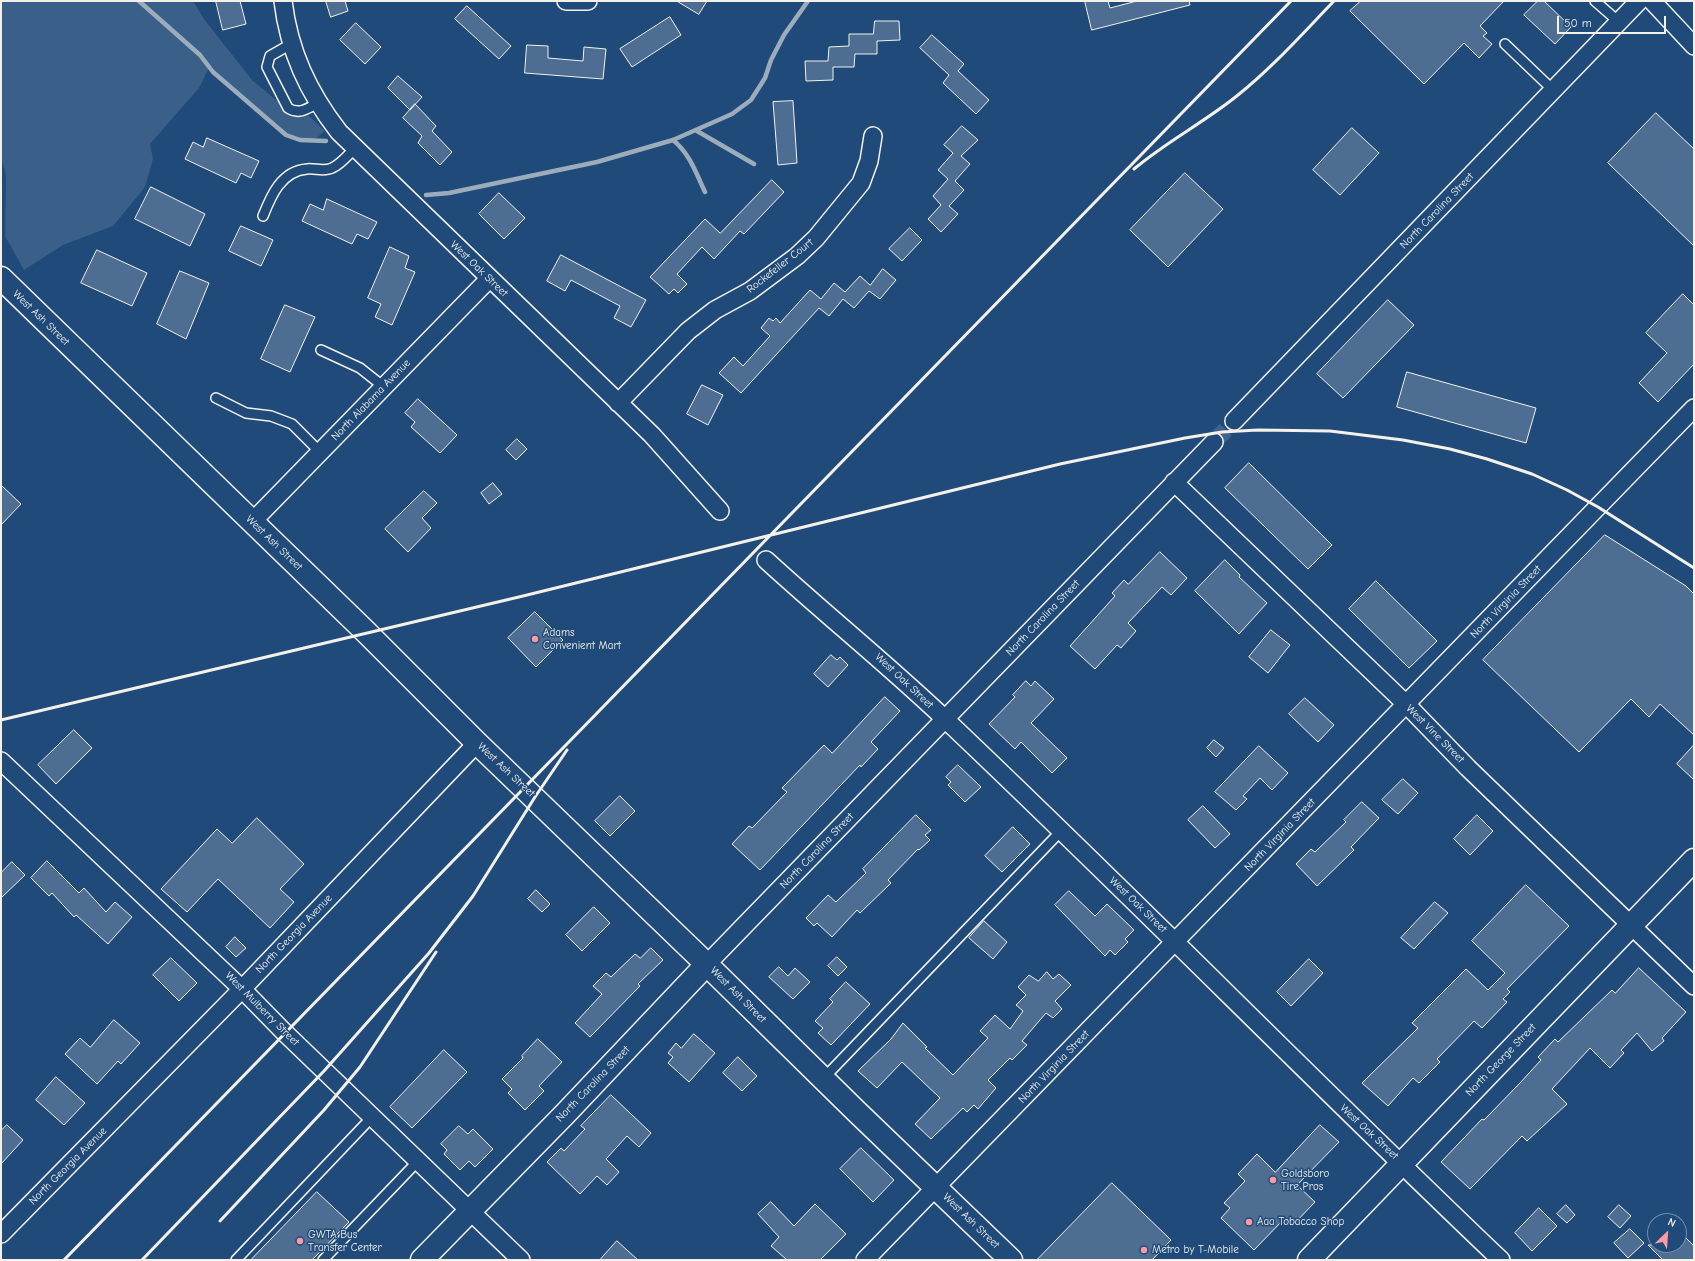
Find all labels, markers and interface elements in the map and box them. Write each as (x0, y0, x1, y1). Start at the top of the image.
scale bar (1559, 8, 1668, 34)
text: 50 m (1564, 16, 1592, 30)
street label: North Carolina Street (1397, 170, 1477, 252)
street label: Rockefeller Court (744, 236, 816, 296)
street label: West Oak Street (447, 238, 511, 300)
street label: West Ash Street (10, 288, 72, 348)
street label: North Alabama Avenue (329, 357, 413, 443)
street label: West Ash Street (243, 513, 305, 573)
street label: North Virginia Street (1468, 563, 1544, 641)
street label: North Carolina Street (1003, 577, 1083, 659)
place label: Adams Convenient Mart (543, 626, 621, 652)
marker: Adams Convenient Mart (530, 634, 540, 644)
street label: West Oak Street (872, 651, 936, 711)
street label: West Vine Street (1403, 702, 1467, 766)
street label: West Ash Street (475, 740, 537, 800)
street label: North Virginia Street (1242, 796, 1318, 874)
street label: North Carolina Street (777, 810, 857, 892)
street label: West Oak Street (1106, 874, 1170, 936)
street label: North Georgia Avenue (253, 892, 335, 976)
street label: West Ash Street (707, 964, 769, 1026)
street label: West Mulberry Street (222, 969, 302, 1049)
street label: North George Street (1463, 1021, 1539, 1099)
street label: North Virginia Street (1016, 1028, 1092, 1106)
street label: North Carolina Street (553, 1043, 633, 1125)
street label: West Oak Street (1337, 1102, 1401, 1162)
street label: North Georgia Avenue (26, 1124, 110, 1208)
place label: Goldsboro Tire Pros (1281, 1167, 1329, 1193)
marker: Goldsboro Tire Pros (1268, 1175, 1278, 1185)
street label: West Ash Street (940, 1191, 1002, 1251)
north arrow (1647, 1213, 1687, 1253)
place label: Aaa Tobacco Shop (1257, 1215, 1344, 1229)
text: N (1666, 1215, 1678, 1230)
marker: Aaa Tobacco Shop (1244, 1217, 1254, 1227)
place label: GWTA Bus Transfer Center (308, 1228, 382, 1254)
marker: GWTA Bus Transfer Center (295, 1236, 305, 1246)
place label: Metro by T-Mobile (1152, 1243, 1239, 1257)
marker: Metro by T-Mobile (1139, 1245, 1149, 1255)

